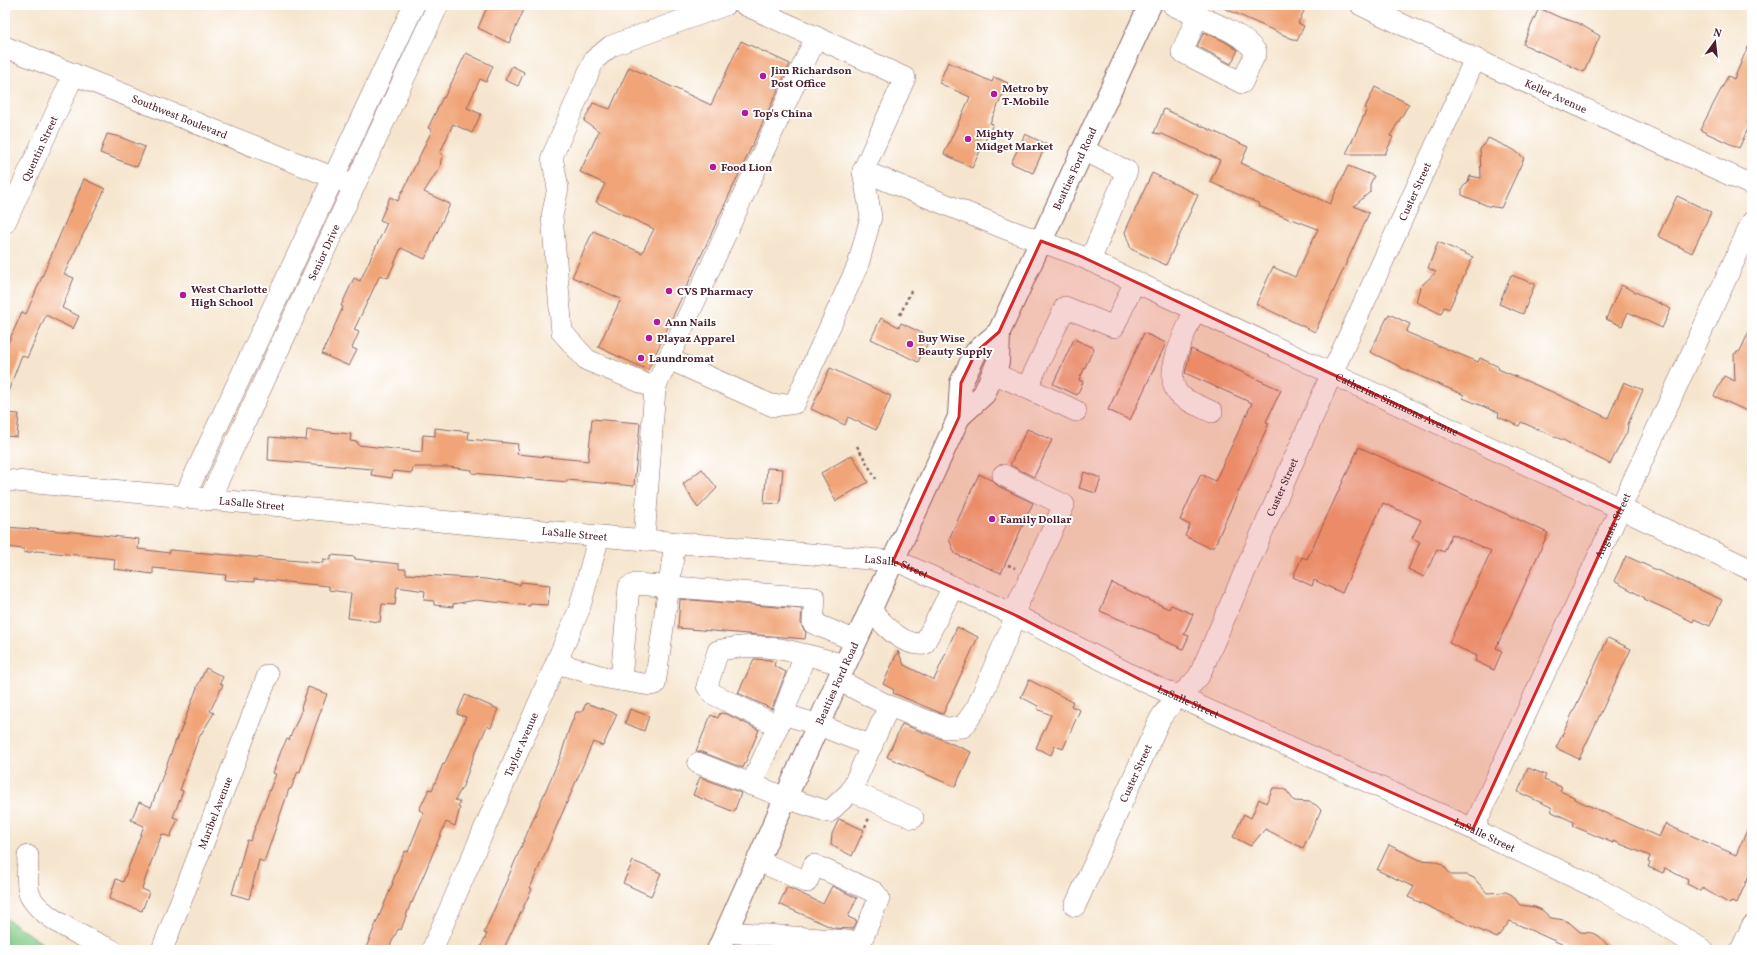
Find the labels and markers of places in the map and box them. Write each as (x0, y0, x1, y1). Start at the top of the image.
place label: Jim Richardson Post Office (770, 64, 852, 92)
marker: Jim Richardson Post Office (758, 71, 768, 81)
place label: Metro by T-Mobile (1002, 82, 1049, 110)
marker: Metro by T-Mobile (989, 89, 999, 99)
place label: Top's China (753, 107, 812, 122)
marker: Top's China (740, 108, 750, 118)
place label: Mighty Midget Market (976, 127, 1053, 155)
marker: Mighty Midget Market (963, 134, 973, 144)
place label: Food Lion (721, 161, 772, 176)
marker: Food Lion (708, 162, 718, 172)
place label: West Charlotte High School (191, 283, 268, 311)
place label: CVS Pharmacy (677, 285, 754, 300)
marker: CVS Pharmacy (664, 286, 674, 296)
marker: West Charlotte High School (178, 290, 188, 300)
place label: Ann Nails (665, 316, 716, 331)
marker: Ann Nails (652, 317, 662, 327)
place label: Playaz Apparel (657, 332, 735, 347)
place label: Buy Wise Beauty Supply (918, 332, 993, 360)
marker: Playaz Apparel (644, 333, 654, 343)
marker: Buy Wise Beauty Supply (905, 339, 915, 349)
place label: Laundromat (649, 352, 714, 367)
marker: Laundromat (636, 353, 646, 363)
place label: Family Dollar (1000, 513, 1072, 528)
marker: Family Dollar (987, 514, 997, 524)

